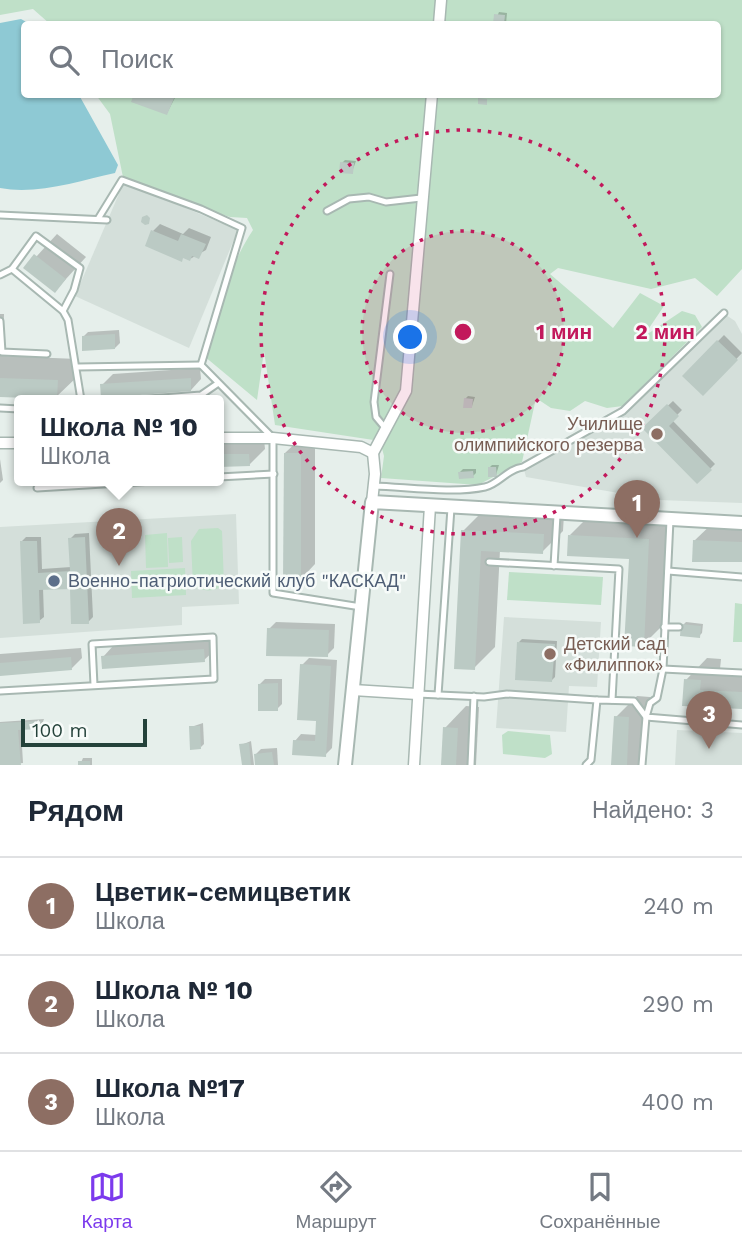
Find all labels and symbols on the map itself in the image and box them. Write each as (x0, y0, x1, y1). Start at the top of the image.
text: 1 мин (536, 319, 592, 344)
text: 2 мин (635, 319, 695, 344)
your location (393, 320, 427, 354)
centre of rings (451, 320, 475, 344)
place label: Училище олимпийского резерва (454, 413, 644, 455)
marker: Училище олимпийского резерва (649, 426, 665, 442)
pin: 1 (614, 480, 660, 538)
pin: 2 (96, 508, 142, 566)
place label: Военно-патриотический клуб "КАСКАД" (68, 570, 406, 591)
marker: Военно-патриотический клуб "КАСКАД" (46, 573, 62, 589)
place label: Детский сад «Филиппок» (564, 633, 667, 675)
marker: Детский сад «Филиппок» (542, 646, 558, 662)
pin: 3 (686, 691, 732, 749)
scale bar (21, 716, 147, 748)

